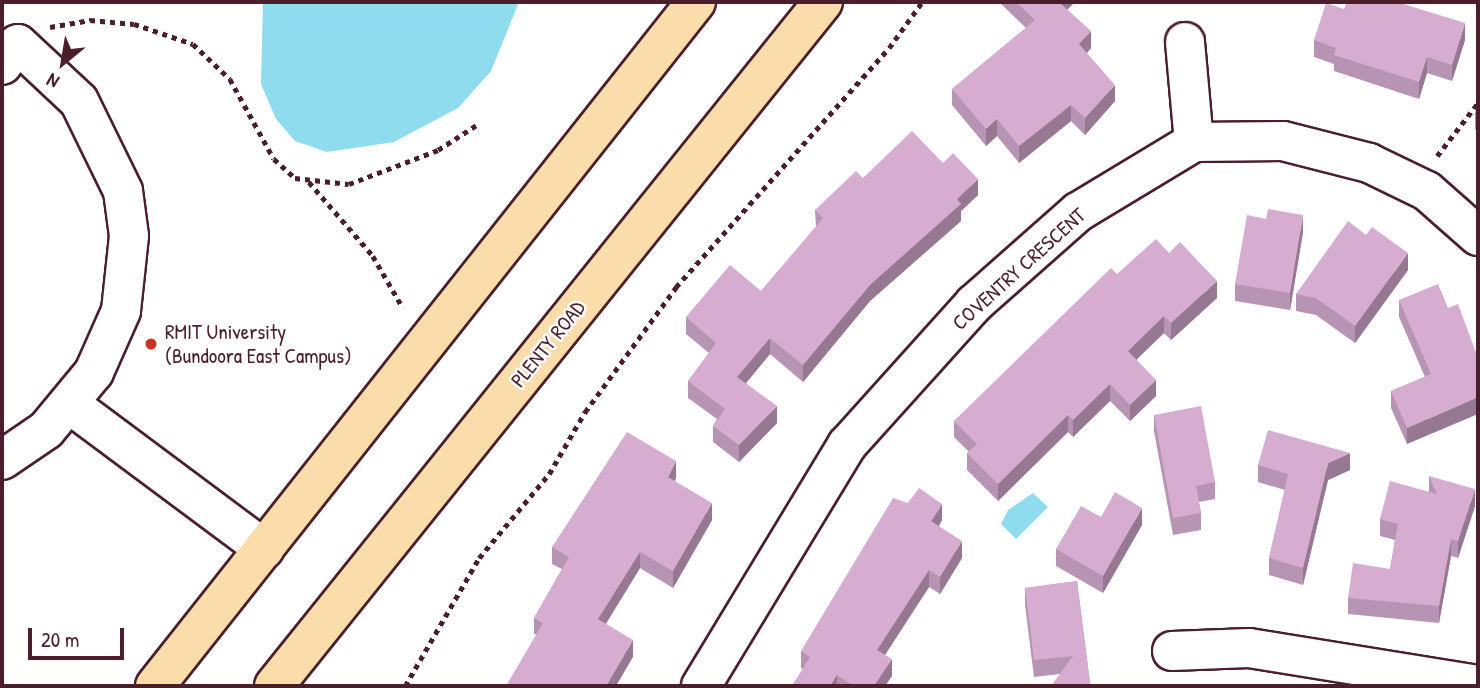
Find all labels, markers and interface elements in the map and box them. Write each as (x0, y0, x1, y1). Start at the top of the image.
north arrow (28, 28, 98, 98)
text: N (42, 67, 63, 95)
street label: COVENTRY CRESCENT (947, 203, 1091, 335)
street label: PLENTY ROAD (506, 296, 590, 392)
place label: RMIT University (Bundoora East Campus) (165, 319, 352, 369)
marker: RMIT University (Bundoora East Campus) (143, 336, 159, 352)
scale bar (32, 614, 128, 658)
text: 20 m (41, 625, 79, 654)

